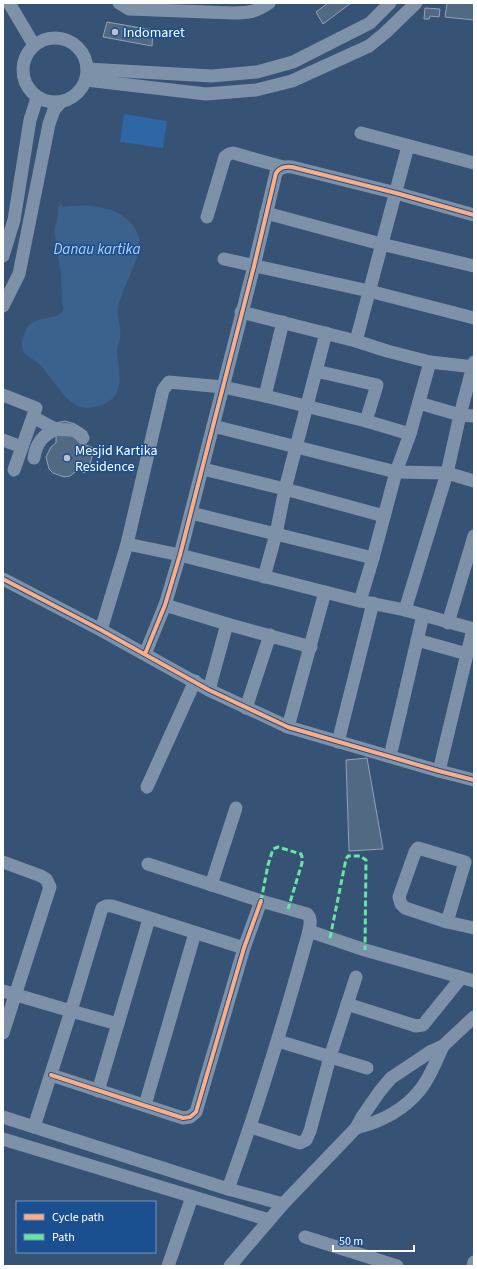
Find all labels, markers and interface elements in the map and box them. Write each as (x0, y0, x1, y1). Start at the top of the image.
place label: Indomaret (123, 23, 185, 43)
marker: Indomaret (110, 27, 120, 37)
water label: Danau kartika (53, 239, 141, 260)
place label: Mesjid Kartika Residence (75, 441, 158, 477)
marker: Mesjid Kartika Residence (62, 453, 72, 463)
legend (16, 1201, 156, 1253)
text: Cycle path (52, 1209, 104, 1226)
scale bar (333, 1227, 414, 1253)
text: Path (52, 1229, 75, 1246)
text: 50 m (339, 1233, 363, 1250)

